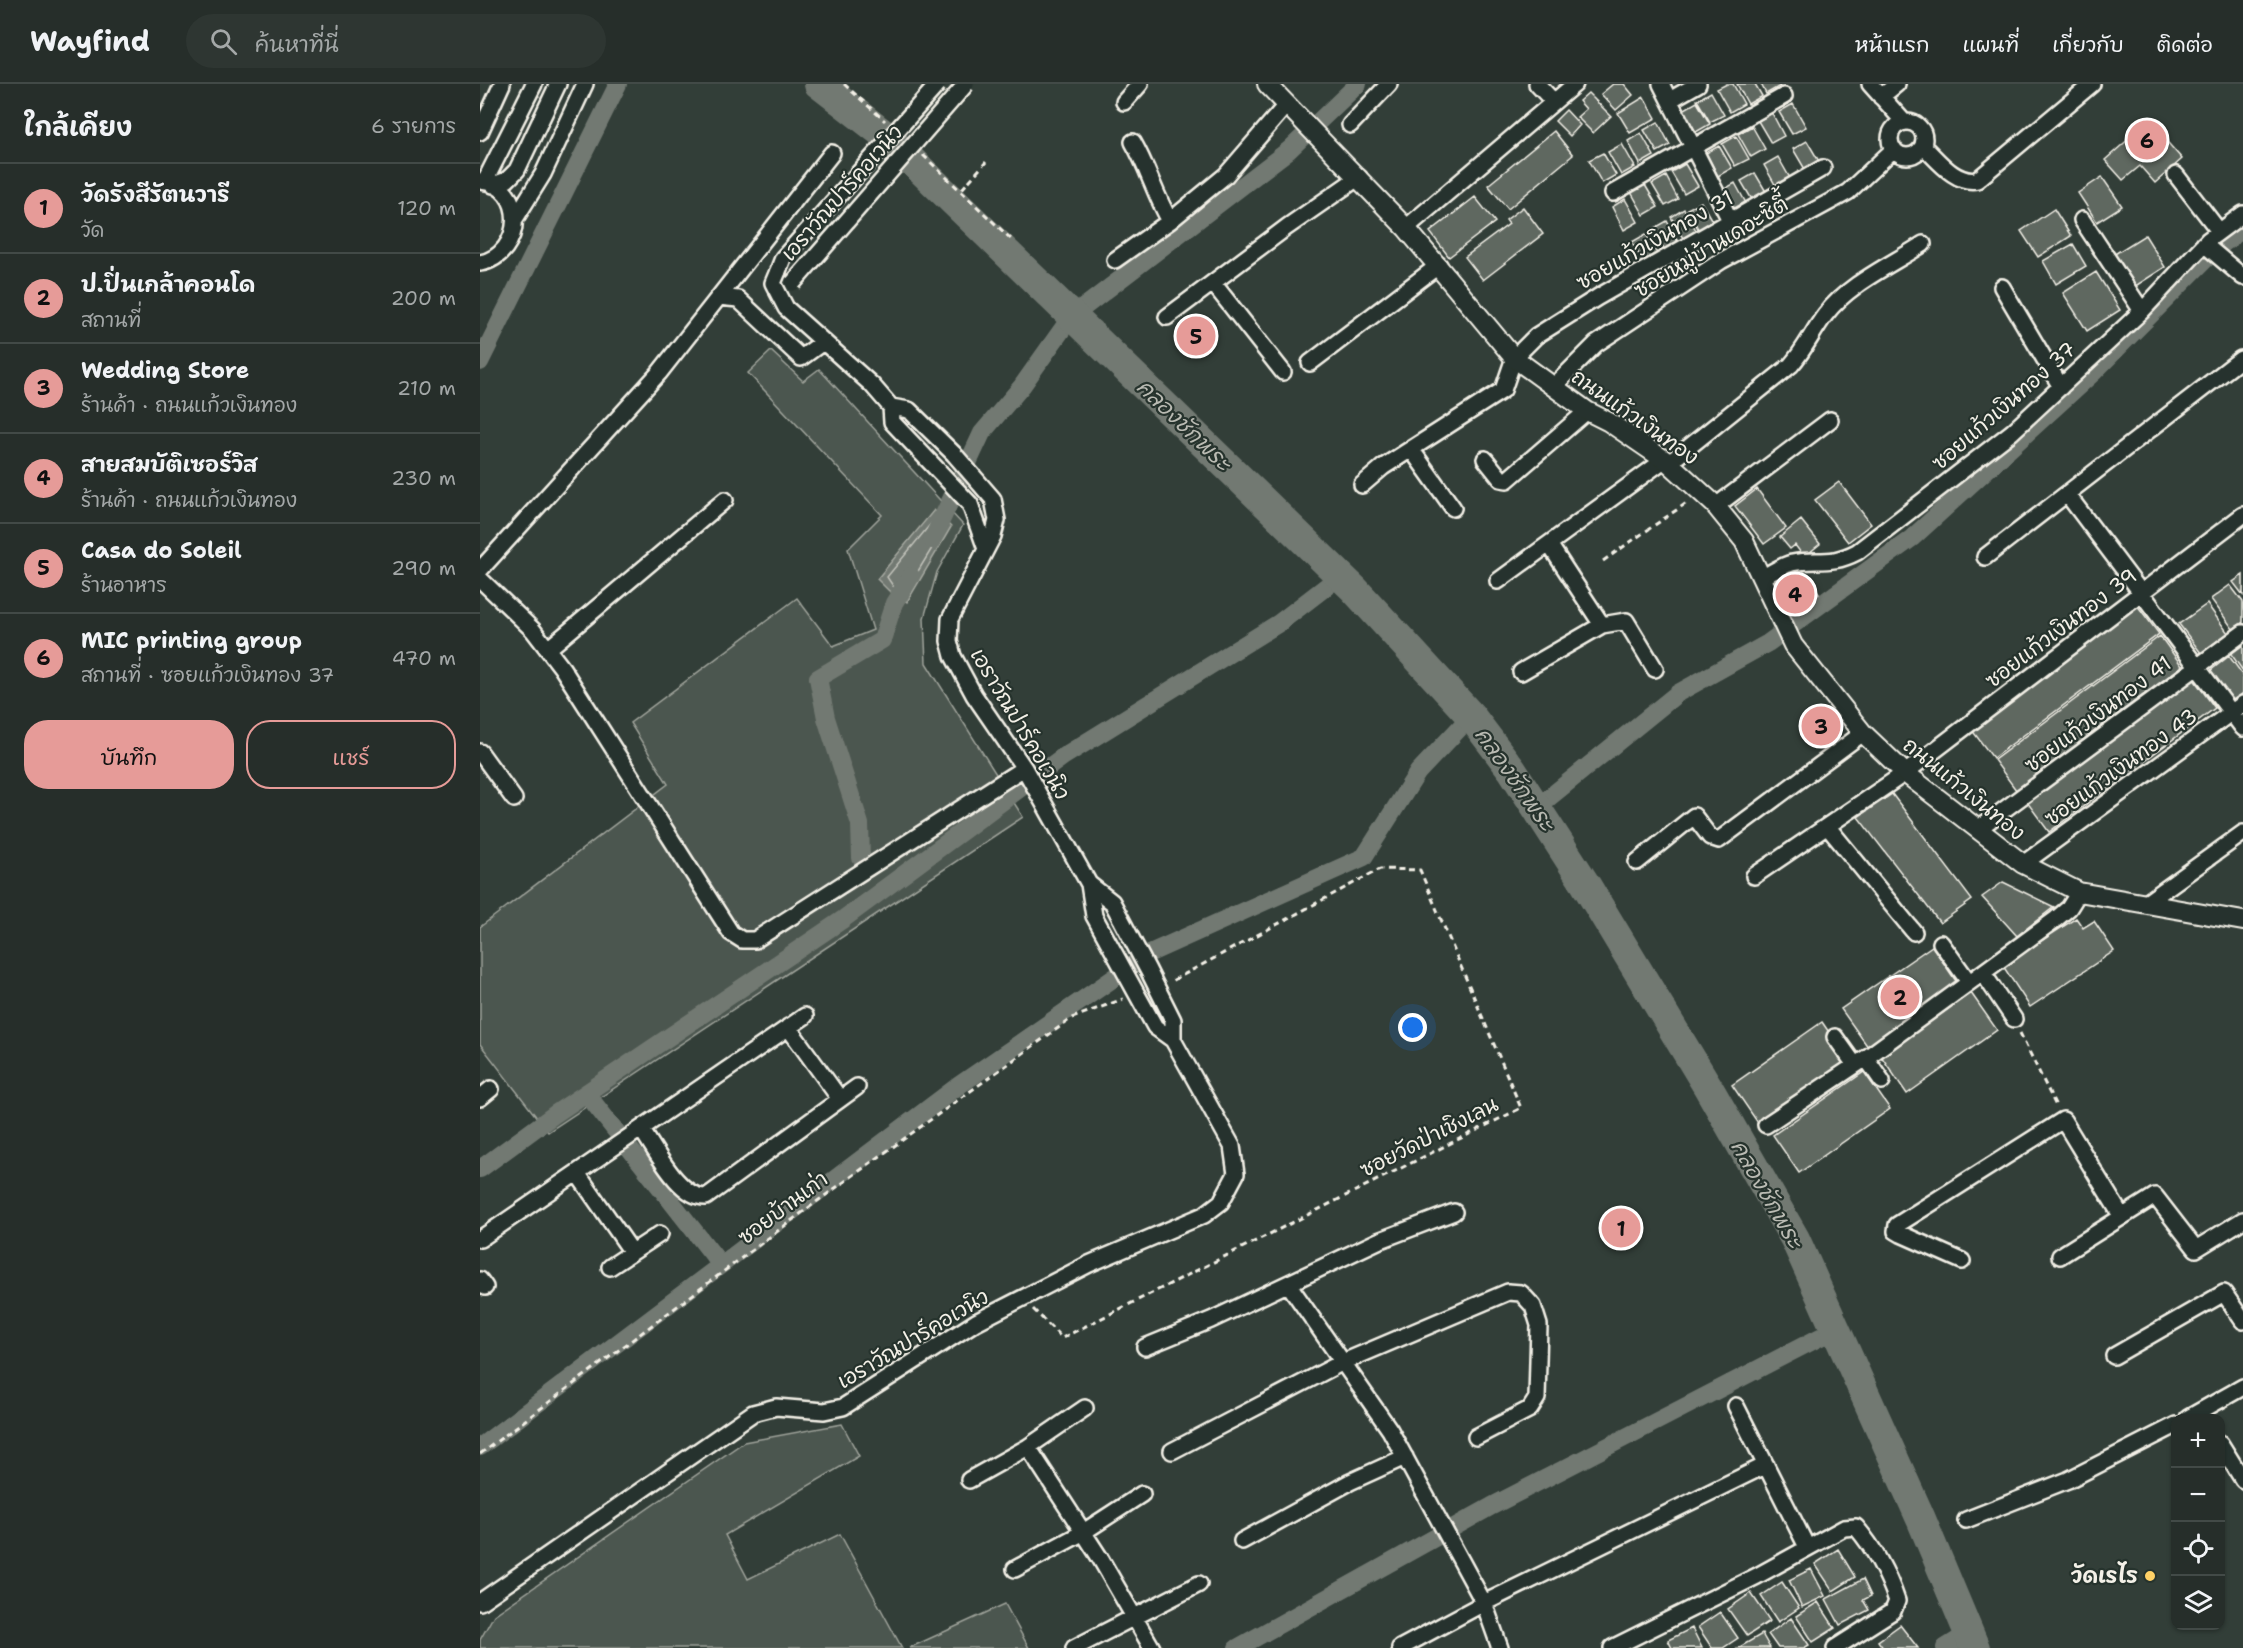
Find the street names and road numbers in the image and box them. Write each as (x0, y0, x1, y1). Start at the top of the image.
street label: เอราวัณปาร์คอเวนิว (775, 119, 909, 267)
street label: ซอยแก้วเงินทอง 31 (1571, 184, 1739, 296)
street label: ซอยหมู่บ้านเดอะซิตี้ (1626, 184, 1797, 306)
street label: ซอยแก้วเงินทอง 37 (1926, 336, 2082, 476)
street label: ถนนแก้วเงินทอง (1566, 363, 1704, 471)
street label: ซอยแก้วเงินทอง 39 (1980, 562, 2142, 694)
street label: เอราวัณปาร์คอเวนิว (964, 643, 1076, 805)
street label: ซอยแก้วเงินทอง 41 (2019, 650, 2177, 778)
street label: ซอยแก้วเงินทอง 43 (2039, 702, 2203, 832)
street label: ถนนแก้วเงินทอง (1897, 731, 2031, 847)
street label: ซอยวัดป่าเชิงเลน (1355, 1090, 1503, 1184)
street label: ซอยบ้านเก่า (732, 1165, 834, 1251)
street label: เอราวัณปาร์คอเวนิว (832, 1283, 994, 1395)

